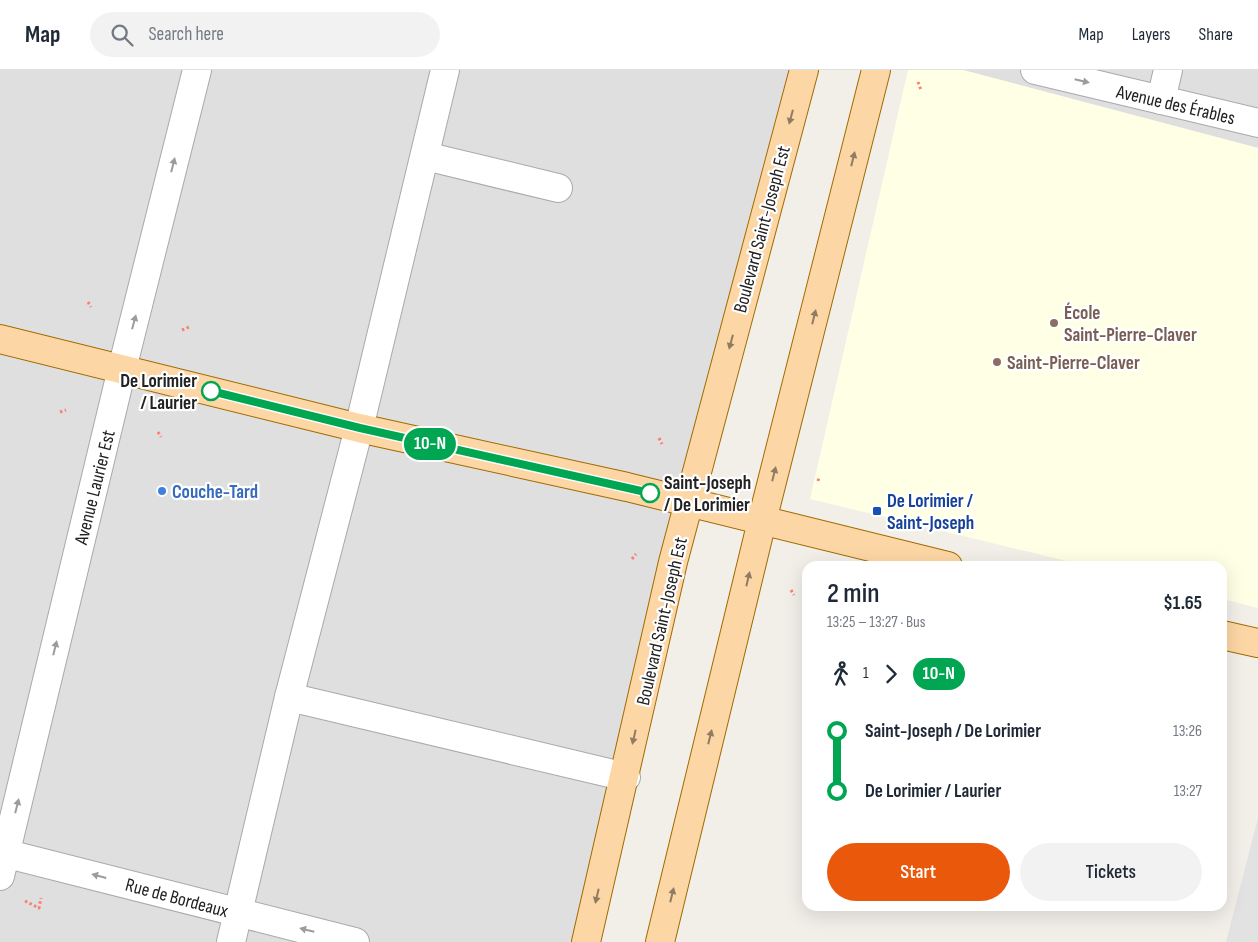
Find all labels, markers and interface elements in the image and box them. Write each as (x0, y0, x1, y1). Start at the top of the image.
search box (90, 12, 440, 57)
text: Map (25, 20, 60, 49)
icon: search (108, 21, 136, 49)
text: Search here (148, 23, 224, 46)
text: Map (1079, 24, 1104, 45)
text: Layers (1132, 24, 1171, 45)
text: Share (1199, 24, 1233, 45)
one-way arrow (1075, 77, 1090, 85)
street label: Avenue des Érables (1113, 80, 1237, 130)
one-way arrow (787, 110, 795, 125)
street label: Boulevard Saint-Joseph Est (729, 143, 796, 315)
one-way arrow (850, 151, 858, 166)
one-way arrow (170, 157, 178, 172)
place label: École Saint-Pierre-Claver (1064, 302, 1197, 347)
one-way arrow (810, 309, 818, 324)
one-way arrow (131, 315, 139, 330)
marker: École Saint-Pierre-Claver (1048, 317, 1060, 329)
one-way arrow (726, 334, 734, 349)
place label: Saint-Pierre-Claver (1007, 352, 1140, 375)
marker: Saint-Pierre-Claver (991, 356, 1003, 368)
place label: De Lorimier / Laurier (120, 370, 197, 415)
marker: De Lorimier / Laurier (201, 381, 221, 401)
street label: Avenue Laurier Est (70, 427, 121, 548)
line badge: 10-N (395, 428, 465, 460)
text: 10-N (414, 433, 446, 454)
one-way arrow (770, 467, 778, 482)
place label: Saint-Joseph / De Lorimier (664, 472, 751, 517)
place label: Couche-Tard (172, 481, 258, 504)
marker: Saint-Joseph / De Lorimier (640, 483, 660, 503)
marker: Couche-Tard (156, 485, 168, 497)
place label: De Lorimier / Saint-Joseph (887, 490, 974, 535)
marker: De Lorimier / Saint-Joseph (871, 505, 883, 517)
street label: Boulevard Saint-Joseph Est (632, 535, 693, 708)
one-way arrow (744, 571, 752, 586)
text: 2 min (827, 577, 879, 610)
text: $1.65 (1163, 592, 1202, 615)
text: 13:25 – 13:27 · Bus (827, 613, 926, 632)
one-way arrow (51, 640, 59, 655)
icon: walk (827, 660, 855, 688)
icon: forward (877, 660, 905, 688)
text: 10-N (923, 663, 955, 684)
text: 1 (863, 664, 869, 683)
text: Saint-Joseph / De Lorimier (865, 720, 1041, 743)
text: 13:26 (1173, 722, 1202, 741)
one-way arrow (706, 729, 714, 744)
one-way arrow (630, 730, 638, 745)
text: De Lorimier / Laurier (865, 780, 1001, 803)
text: 13:27 (1174, 782, 1202, 801)
one-way arrow (13, 798, 21, 813)
button: Start (827, 843, 1010, 901)
button: Tickets (1020, 843, 1202, 901)
one-way arrow (92, 872, 107, 880)
street label: Rue de Bordeaux (123, 874, 230, 923)
one-way arrow (668, 887, 676, 902)
one-way arrow (593, 888, 601, 903)
one-way arrow (300, 926, 315, 934)

